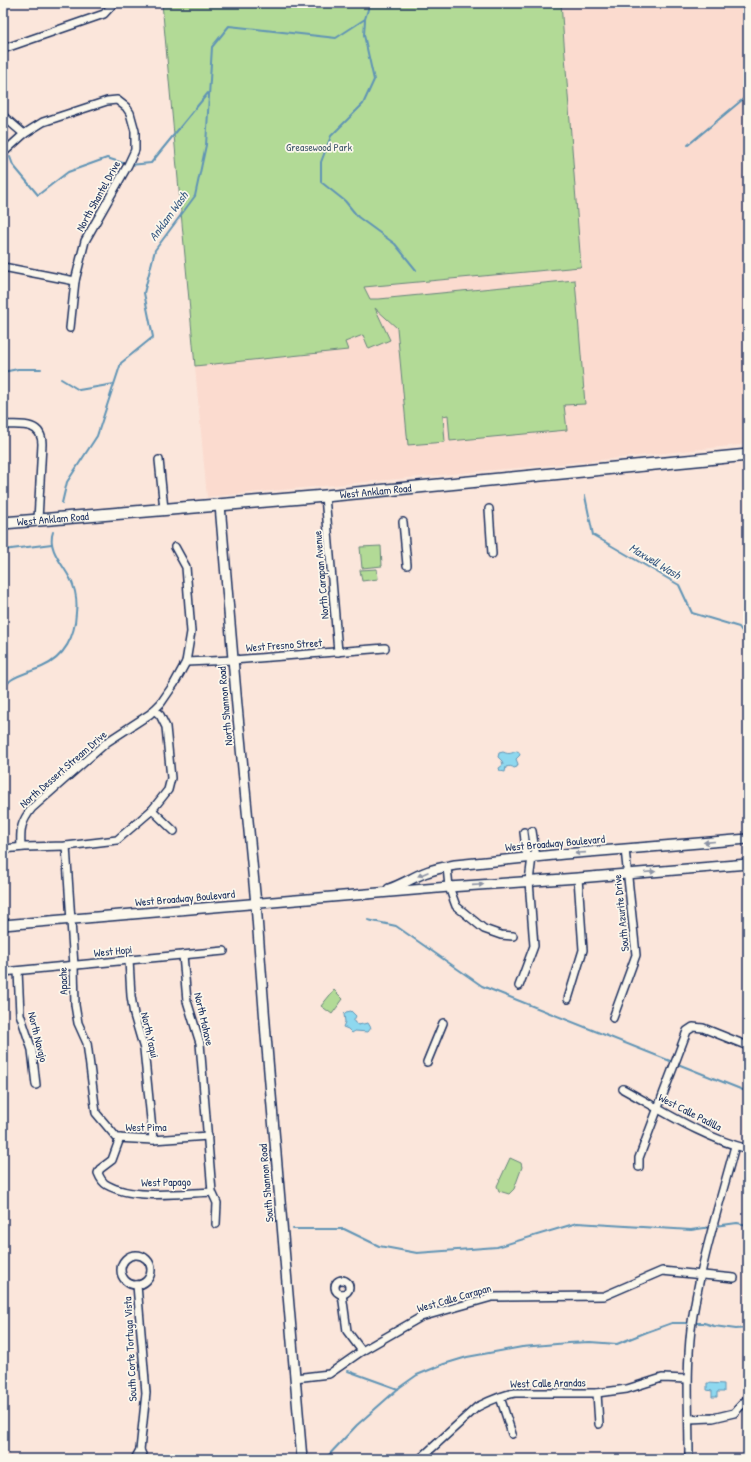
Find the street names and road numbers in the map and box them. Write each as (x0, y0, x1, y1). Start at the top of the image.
street label: North Shantel Drive (73, 158, 124, 234)
street label: West Anklam Road (339, 481, 413, 502)
street label: West Anklam Road (16, 509, 90, 529)
street label: North Carapan Avenue (310, 530, 332, 620)
street label: West Fresno Street (245, 635, 323, 655)
street label: North Shannon Road (215, 665, 235, 746)
street label: North Dessert Stream Drive (17, 727, 110, 811)
street label: West Broadway Boulevard (505, 832, 606, 854)
street label: South Azurite Drive (610, 873, 632, 952)
street label: West Broadway Boulevard (135, 887, 236, 909)
street label: West Hopi (93, 942, 133, 960)
street label: Apache (56, 966, 70, 995)
street label: North Mohave (191, 991, 217, 1048)
street label: North Navajo (25, 1010, 51, 1064)
street label: North Yaqui (138, 1011, 162, 1059)
street label: West Calle Padilla (656, 1090, 725, 1134)
street label: West Pima (125, 1120, 167, 1134)
street label: South Shannon Road (256, 1142, 276, 1223)
street label: West Papago (141, 1175, 192, 1189)
street label: West Calle Carapan (415, 1281, 493, 1315)
street label: South Corte Tortuga Vista (120, 1296, 140, 1402)
street label: West Calle Arandas (510, 1375, 586, 1391)

